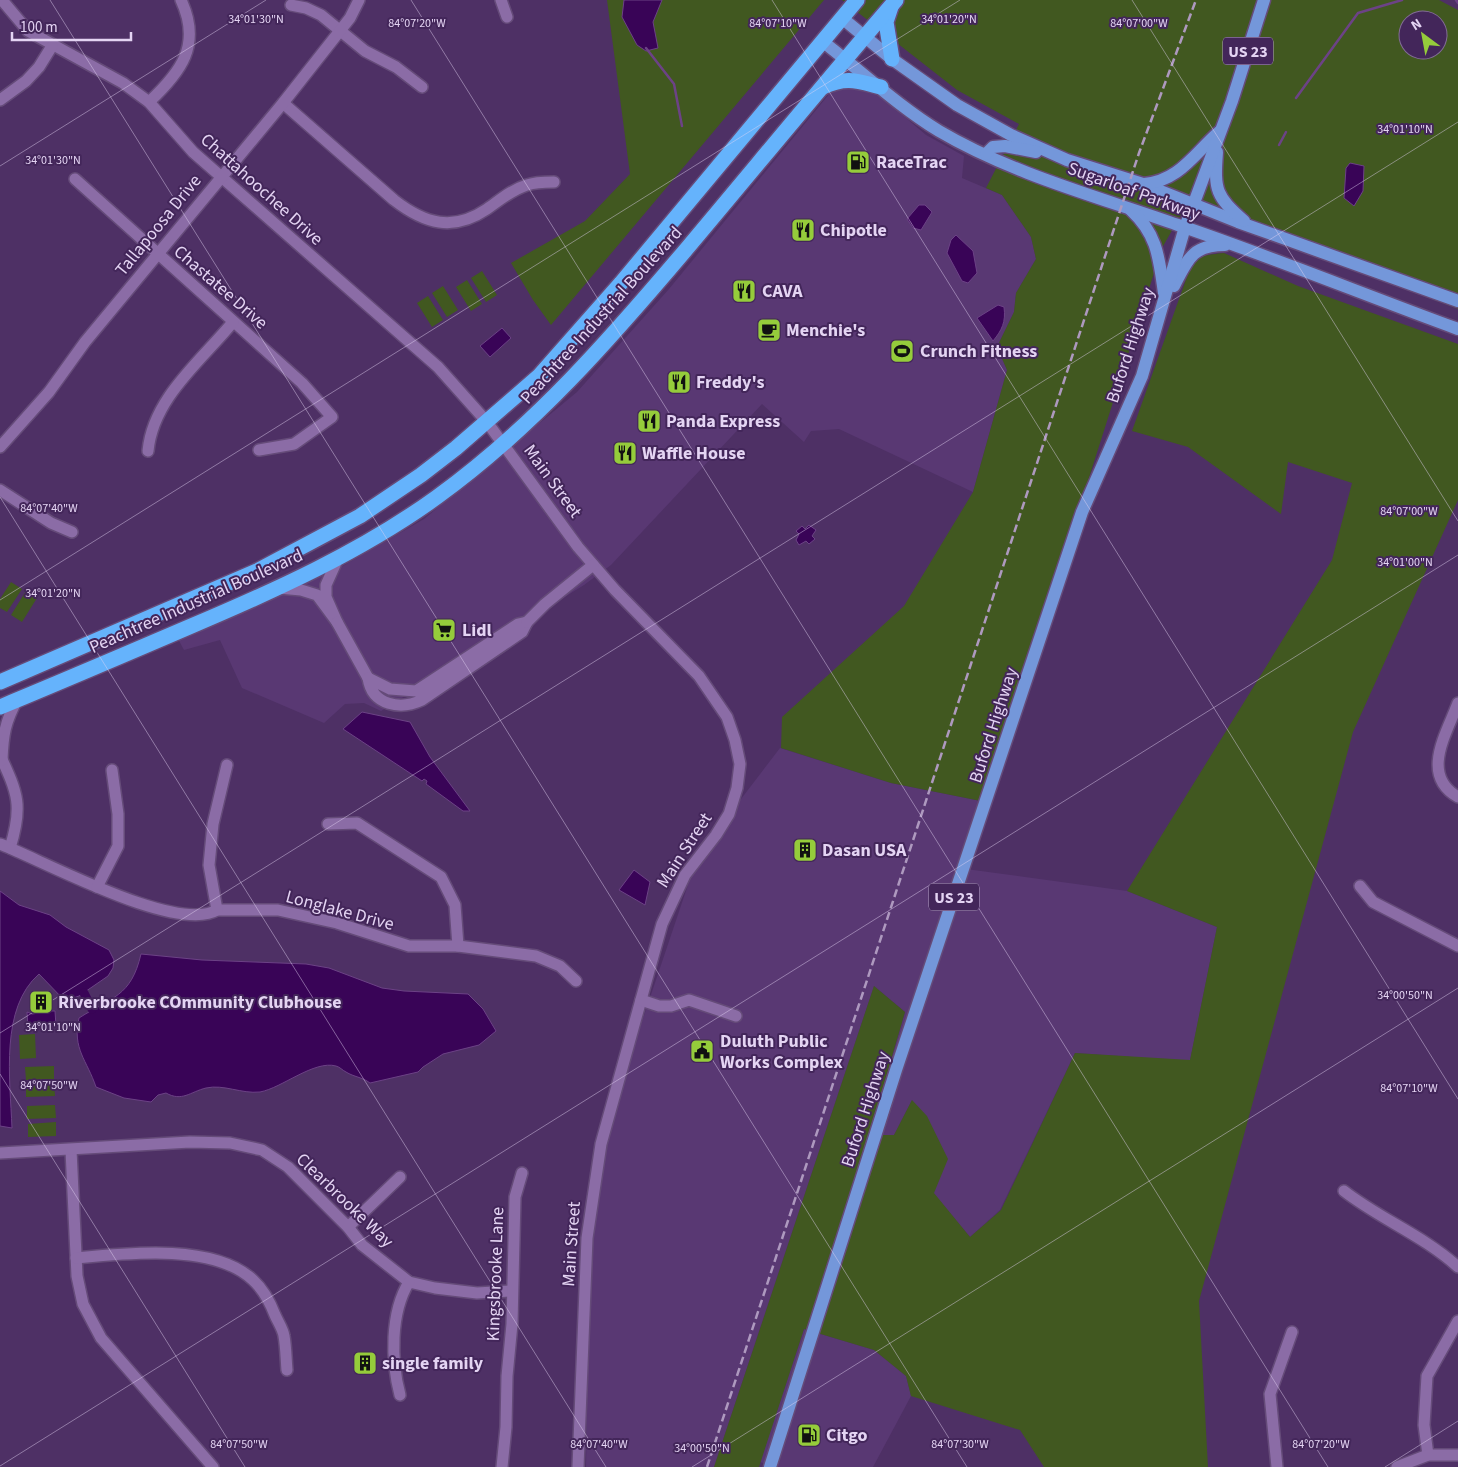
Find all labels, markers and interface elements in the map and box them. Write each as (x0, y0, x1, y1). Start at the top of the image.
scale bar (12, 10, 131, 42)
north arrow (1398, 10, 1448, 60)
text: 34°01'30"N (228, 11, 284, 28)
text: 34°01'20"N (921, 11, 977, 28)
text: N (1407, 14, 1426, 36)
text: 84°07'20"W (388, 15, 446, 32)
text: 84°07'10"W (749, 15, 807, 32)
text: 84°07'00"W (1110, 15, 1168, 32)
text: 100 m (20, 17, 58, 38)
road number: US 23 (1223, 37, 1273, 64)
text: 34°01'10"N (1377, 121, 1433, 138)
street label: Chattahoochee Drive (195, 127, 328, 251)
fuel station icon: RaceTrac (845, 149, 871, 175)
place label: RaceTrac (876, 150, 948, 175)
text: 34°01'30"N (25, 152, 81, 169)
street label: Sugarloaf Parkway (1064, 156, 1204, 227)
street label: Tallapoosa Drive (110, 169, 207, 282)
restaurant icon: Chipotle (790, 217, 816, 243)
place label: Chipotle (820, 218, 887, 243)
street label: Peachtree Industrial Boulevard (515, 221, 688, 410)
street label: Chastatee Drive (168, 240, 273, 335)
restaurant icon: CAVA (731, 278, 757, 304)
place label: CAVA (762, 279, 803, 304)
street label: Buford Highway (1100, 284, 1161, 406)
cafe icon: Menchie's (756, 317, 782, 343)
place label: Menchie's (786, 318, 865, 343)
sports icon: Crunch Fitness (889, 338, 915, 364)
place label: Crunch Fitness (920, 339, 1037, 364)
restaurant icon: Freddy's (666, 369, 692, 395)
place label: Freddy's (696, 370, 764, 395)
restaurant icon: Panda Express (636, 408, 662, 434)
place label: Panda Express (666, 409, 780, 434)
street label: Main Street (517, 440, 588, 523)
restaurant icon: Waffle House (612, 440, 638, 466)
place label: Waffle House (642, 441, 745, 466)
text: 84°07'40"W (20, 500, 78, 517)
text: 84°07'00"W (1380, 503, 1438, 520)
street label: Peachtree Industrial Boulevard (85, 543, 307, 660)
text: 34°01'00"N (1377, 554, 1433, 571)
text: 34°01'20"N (25, 585, 81, 602)
supermarket icon: Lidl (431, 617, 457, 643)
place label: Lidl (462, 618, 492, 643)
street label: Buford Highway (963, 664, 1024, 786)
street label: Main Street (651, 808, 718, 893)
building icon: Dasan USA (792, 837, 818, 863)
place label: Dasan USA (822, 838, 907, 863)
street label: Longlake Drive (283, 884, 397, 937)
road number: US 23 (929, 884, 979, 910)
text: 34°00'50"N (1377, 987, 1433, 1004)
building icon: Riverbrooke COmmunity Clubhouse (28, 989, 54, 1015)
place label: Riverbrooke COmmunity Clubhouse (58, 990, 342, 1015)
text: 34°01'10"N (25, 1019, 81, 1036)
place label: Duluth Public Works Complex (720, 1029, 843, 1075)
public building icon: Duluth Public Works Complex (689, 1038, 715, 1064)
street label: Buford Highway (835, 1048, 896, 1170)
text: 84°07'50"W (20, 1077, 78, 1094)
text: 84°07'10"W (1380, 1080, 1438, 1097)
street label: Clearbrooke Way (290, 1147, 399, 1254)
street label: Main Street (556, 1201, 587, 1287)
street label: Kingsbrooke Lane (481, 1206, 510, 1342)
building icon: single family (352, 1350, 378, 1376)
place label: single family (382, 1351, 484, 1376)
fuel station icon: Citgo (796, 1422, 822, 1448)
place label: Citgo (826, 1423, 867, 1448)
text: 84°07'50"W (210, 1436, 268, 1453)
text: 84°07'40"W (570, 1436, 628, 1453)
text: 84°07'30"W (931, 1436, 989, 1453)
text: 84°07'20"W (1292, 1436, 1350, 1453)
text: 34°00'50"N (674, 1440, 730, 1457)

